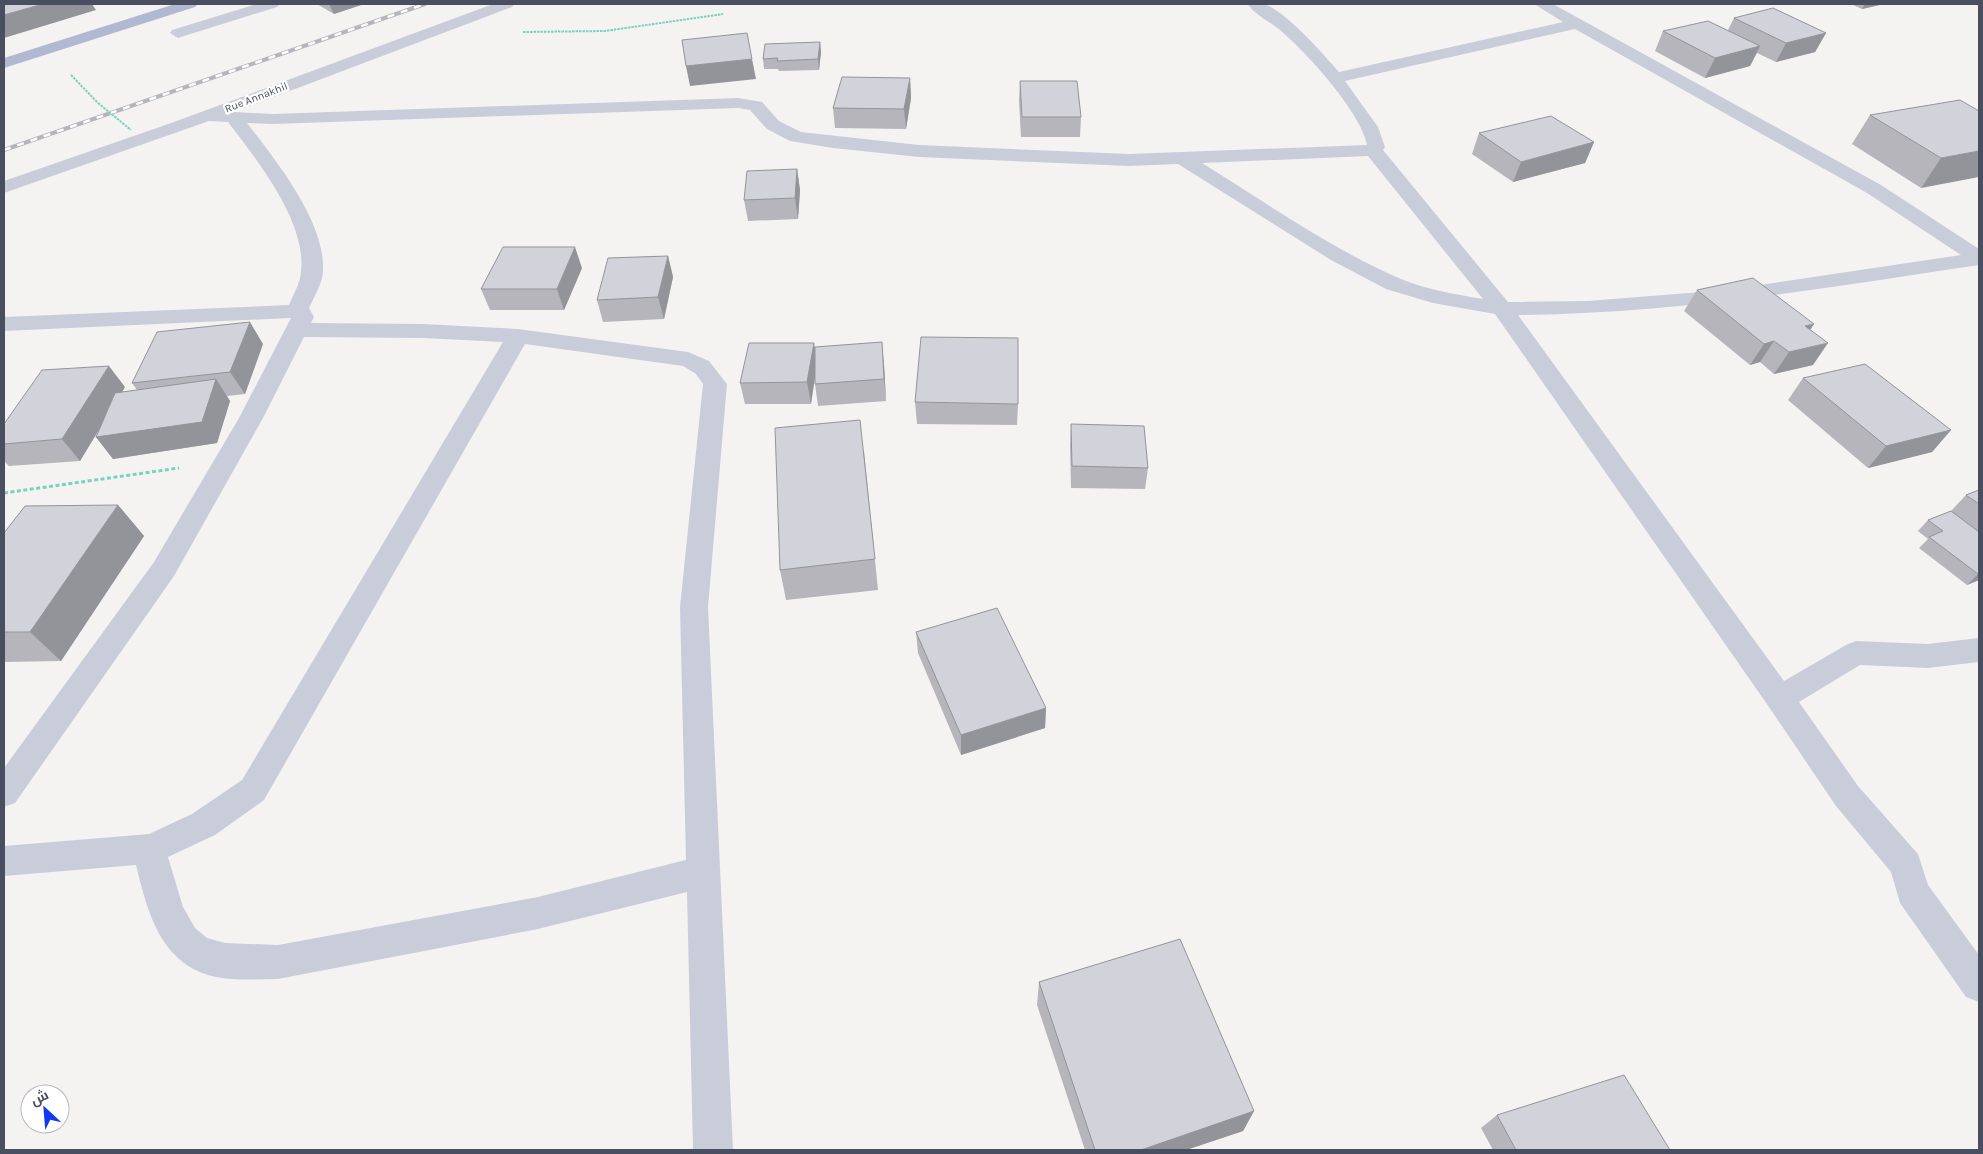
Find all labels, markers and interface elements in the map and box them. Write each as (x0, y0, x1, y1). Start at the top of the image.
street label: Rue Annakhil (223, 79, 290, 115)
north arrow (20, 1084, 70, 1134)
text: ش (28, 1086, 51, 1109)

